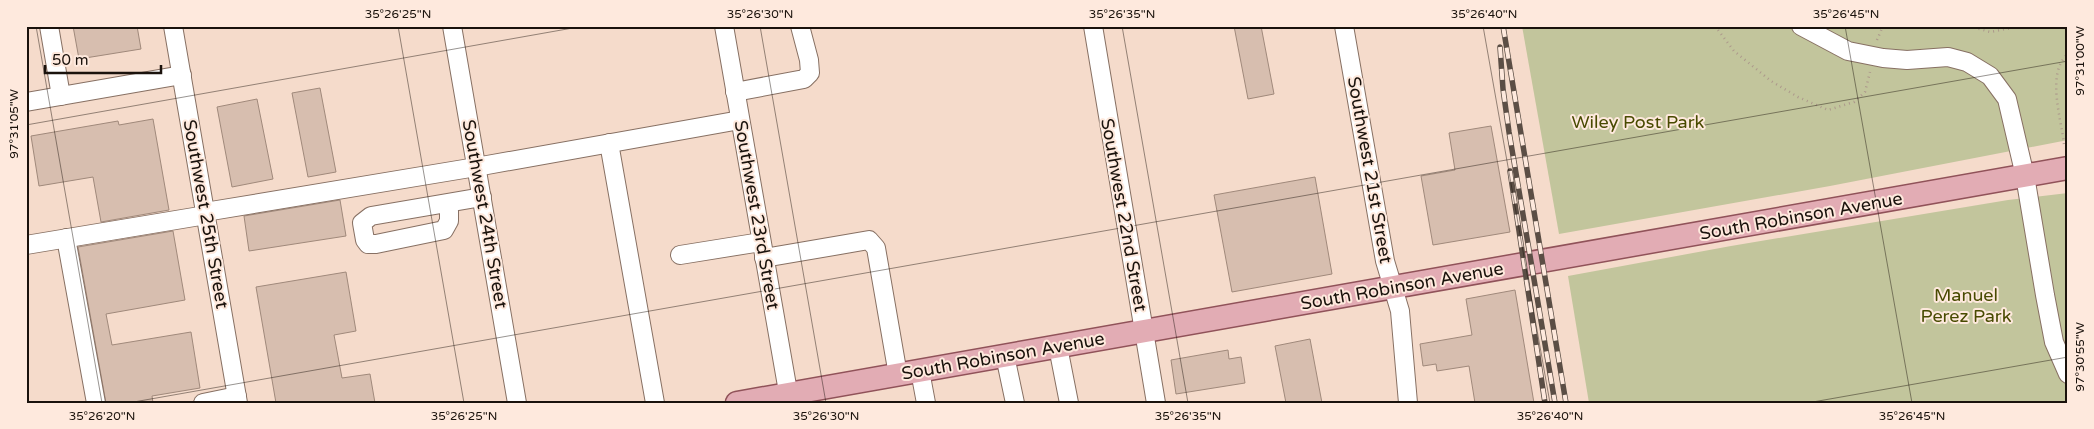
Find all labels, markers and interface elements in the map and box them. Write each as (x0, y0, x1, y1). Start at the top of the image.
text: 35°26'25"N (365, 7, 431, 21)
text: 35°26'30"N (727, 7, 793, 21)
text: 35°26'35"N (1089, 7, 1155, 21)
text: 35°26'40"N (1451, 7, 1517, 21)
text: 35°26'45"N (1813, 7, 1879, 21)
text: 97°31'00"W (2073, 26, 2087, 96)
scale bar (45, 42, 161, 74)
text: 50 m (52, 51, 89, 69)
street label: Southwest 21st Street (1343, 75, 1397, 265)
text: 97°31'05"W (7, 89, 21, 159)
park label: Wiley Post Park (1572, 111, 1705, 133)
street label: Southwest 22nd Street (1096, 116, 1152, 314)
street label: Southwest 25th Street (179, 118, 233, 310)
street label: Southwest 24th Street (458, 118, 512, 310)
street label: Southwest 23rd Street (730, 119, 785, 311)
street label: South Robinson Avenue (1698, 187, 1904, 245)
street label: South Robinson Avenue (1299, 257, 1505, 315)
park label: Manuel Perez Park (1921, 284, 2012, 327)
text: 97°30'55"W (2073, 322, 2087, 392)
street label: South Robinson Avenue (900, 327, 1106, 385)
text: 35°26'20"N (69, 409, 135, 423)
text: 35°26'25"N (431, 409, 497, 423)
text: 35°26'30"N (793, 409, 859, 423)
text: 35°26'35"N (1155, 409, 1221, 423)
text: 35°26'40"N (1517, 409, 1583, 423)
text: 35°26'45"N (1879, 409, 1945, 423)

